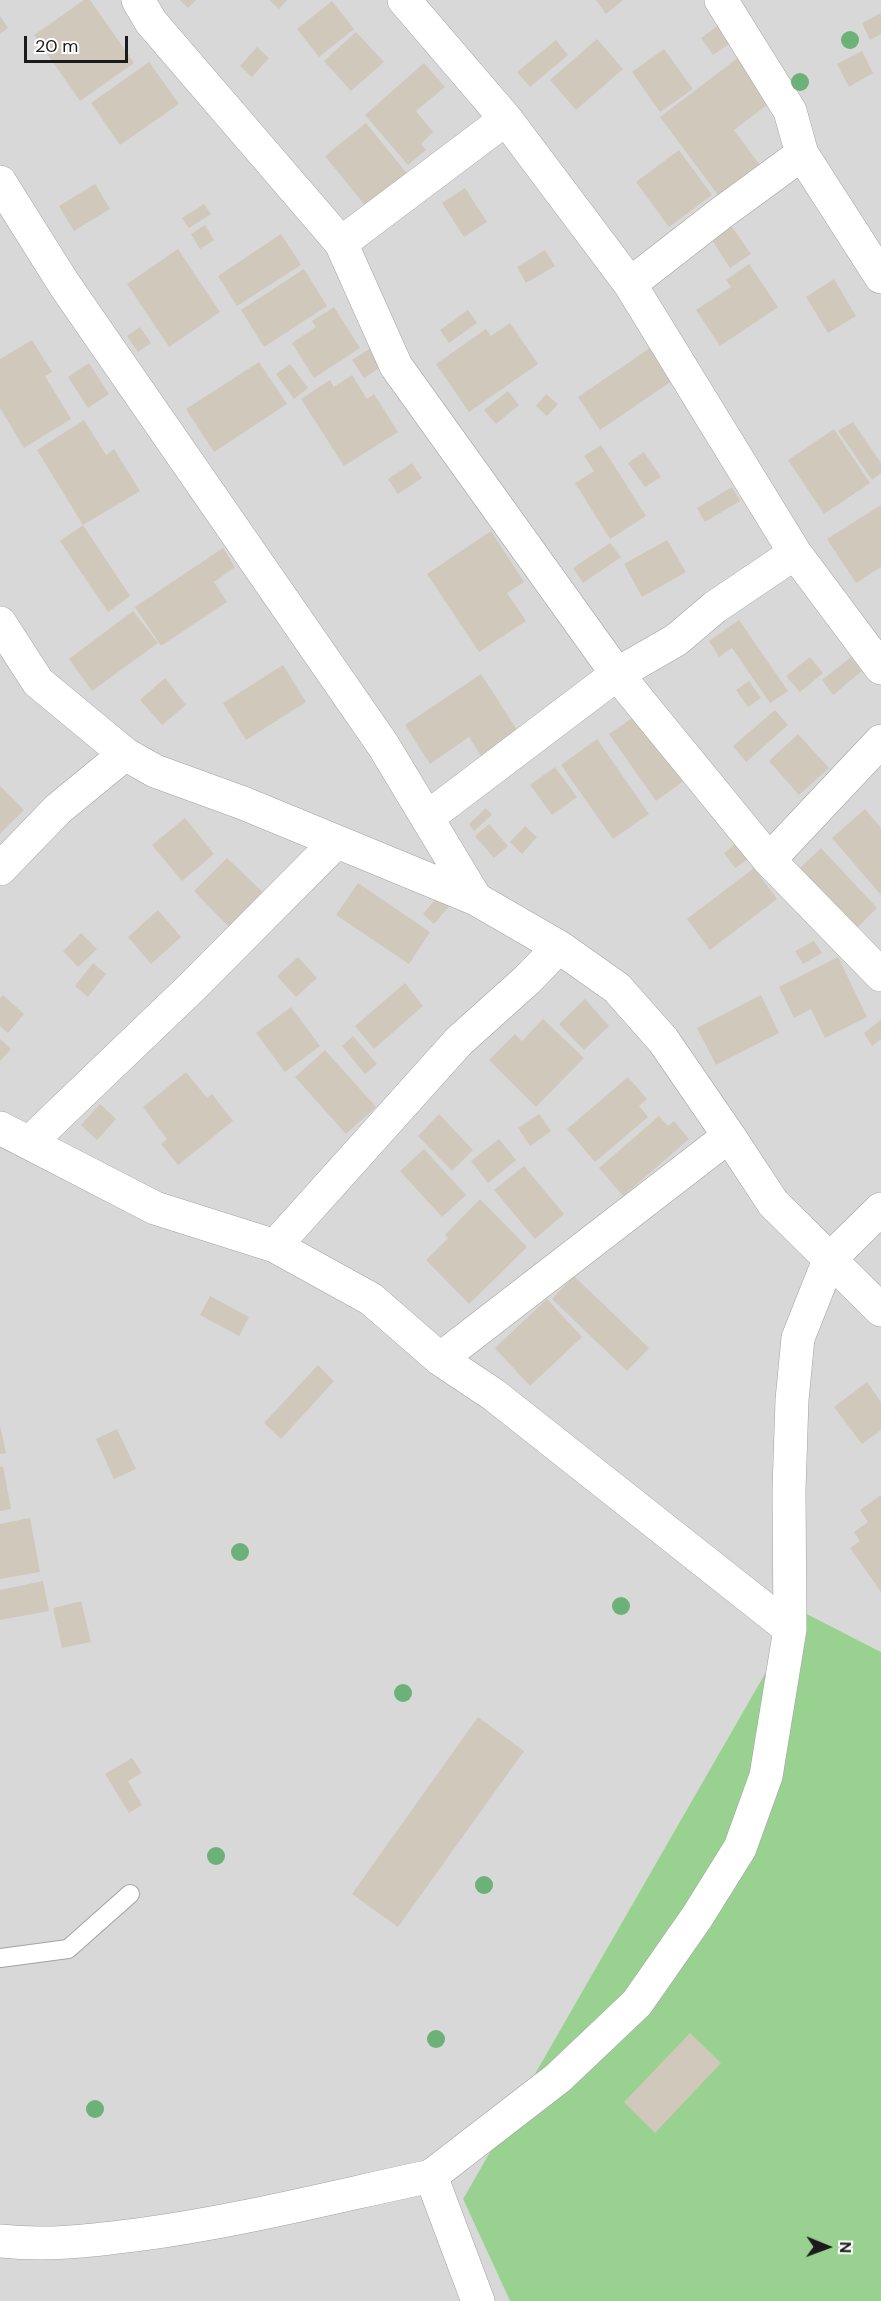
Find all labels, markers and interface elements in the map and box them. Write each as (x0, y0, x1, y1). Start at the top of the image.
scale bar (27, 24, 130, 62)
text: 20 m (35, 34, 78, 58)
north arrow (797, 2217, 857, 2277)
text: N (835, 2241, 856, 2253)

